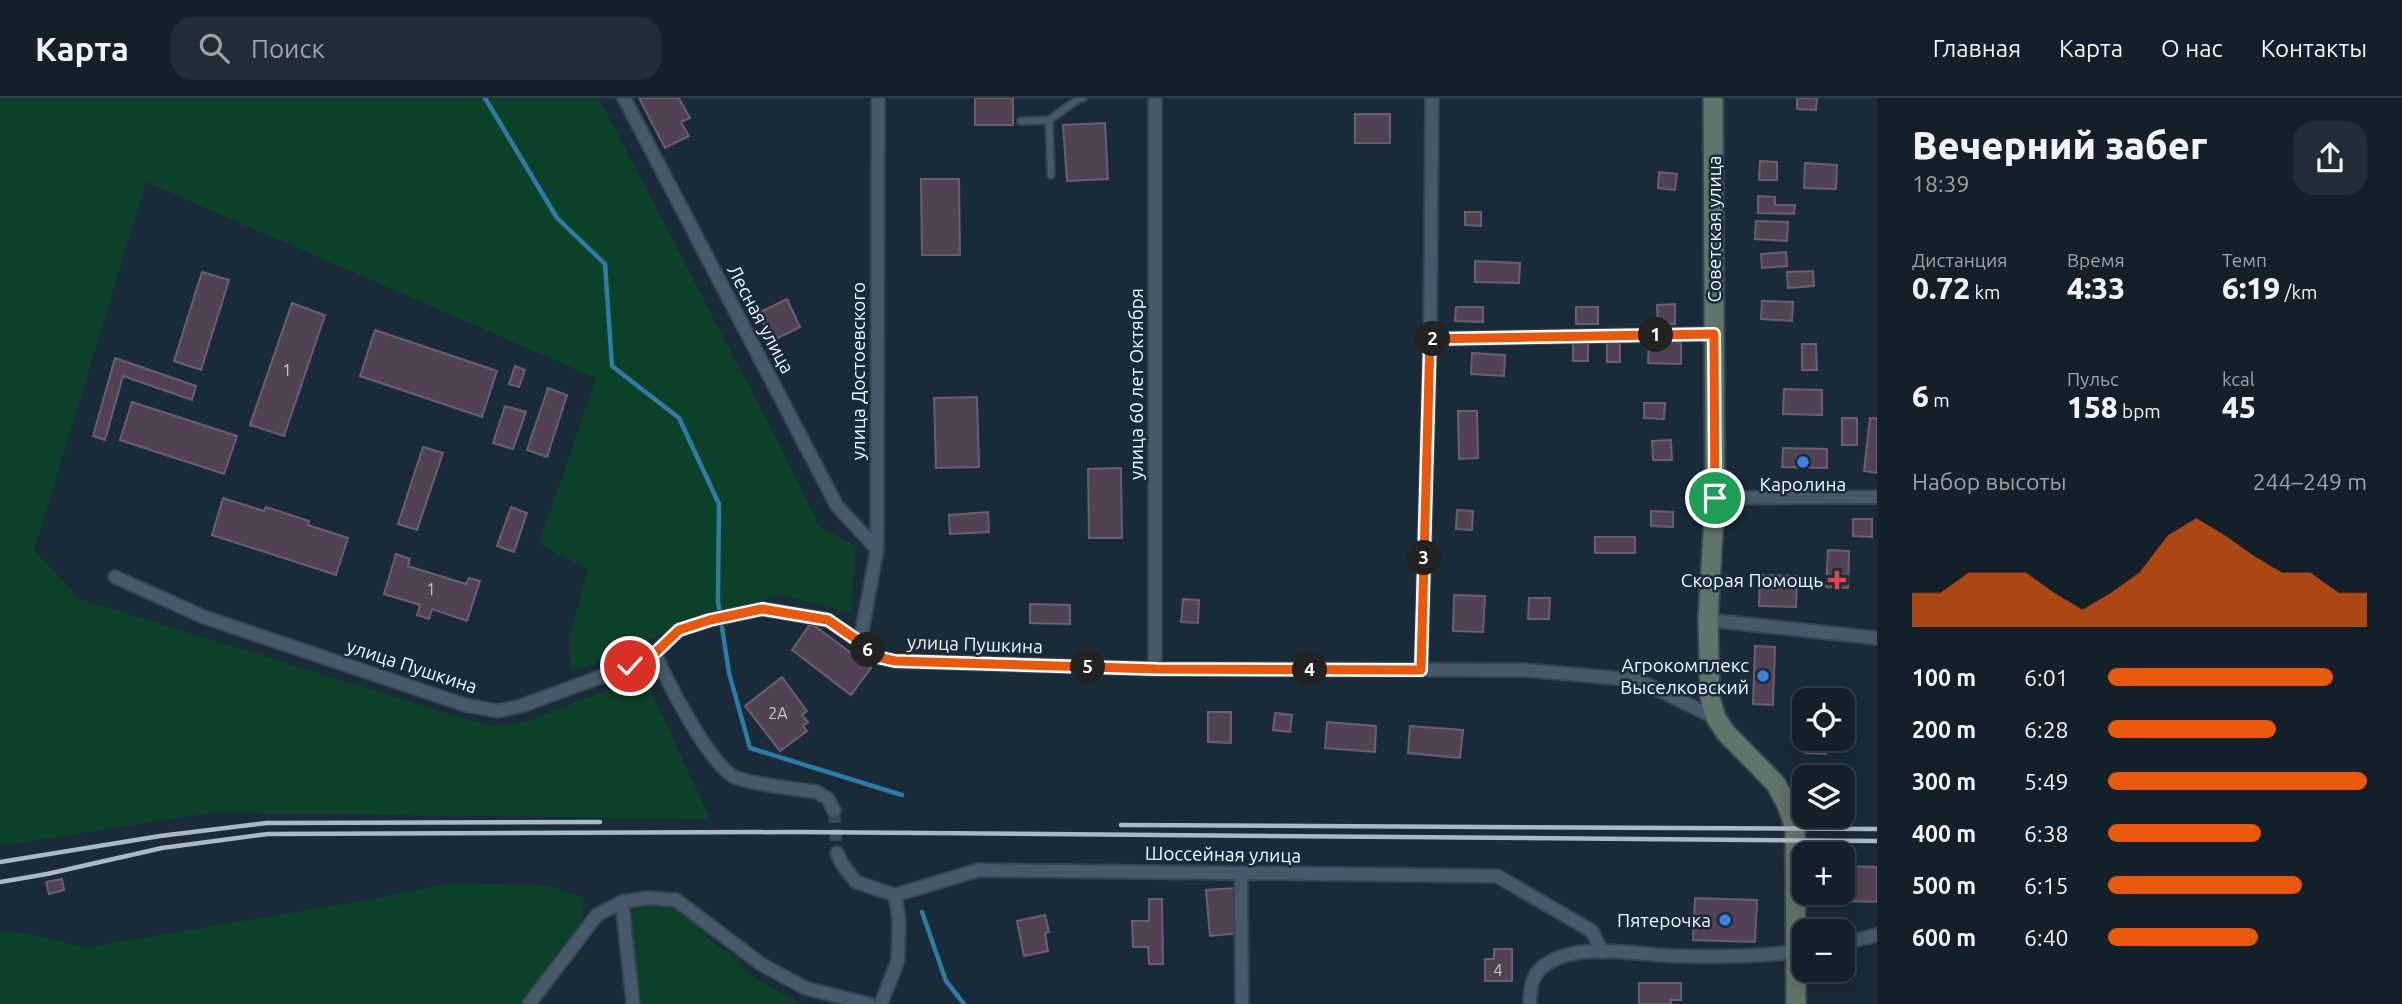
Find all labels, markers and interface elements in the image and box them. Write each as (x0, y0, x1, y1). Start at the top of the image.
search box (171, 17, 661, 80)
icon: search (195, 29, 233, 67)
text: Карта (35, 30, 129, 67)
text: Поиск (251, 34, 325, 63)
text: Главная (1933, 35, 2021, 62)
text: Карта (2059, 35, 2123, 62)
text: О нас (2161, 35, 2223, 62)
text: Контакты (2261, 35, 2367, 62)
button: share (2293, 121, 2367, 195)
text: Вечерний забег (1912, 124, 2207, 166)
street label: Советская улица (1703, 155, 1725, 303)
text: 18:39 (1912, 171, 1970, 196)
text: Дистанция (1912, 249, 2007, 271)
text: Время (2067, 249, 2125, 271)
text: Темп (2222, 249, 2267, 271)
street label: Лесная улица (723, 261, 799, 377)
text: 0.72 (1912, 271, 1970, 305)
text: 4:33 (2067, 271, 2125, 305)
text: 6:19 (2222, 271, 2280, 305)
text: km (1970, 281, 2000, 303)
text: /km (2280, 281, 2318, 303)
street label: улица Достоевского (847, 282, 869, 460)
street label: улица 60 лет Октября (1125, 288, 1147, 480)
pin: 1 (1638, 317, 1674, 352)
pin: 2 (1416, 322, 1450, 356)
text: 1 (1650, 323, 1661, 345)
text: 2 (1427, 327, 1438, 349)
house number: 1 (282, 361, 292, 379)
text: Пульс (2067, 368, 2119, 390)
text: kcal (2222, 368, 2255, 390)
text: 6 (1912, 379, 1929, 413)
text: m (1929, 389, 1950, 411)
text: 158 (2067, 390, 2118, 424)
text: 45 (2222, 390, 2256, 424)
text: bpm (2118, 400, 2161, 422)
marker: Каролина (1795, 454, 1811, 470)
pin (1685, 468, 1745, 528)
text: Набор высоты (1912, 469, 2067, 494)
text: 244–249 m (2253, 469, 2367, 494)
place label: Каролина (1760, 473, 1846, 495)
icon: arrive (1696, 479, 1734, 517)
pin: 3 (1406, 540, 1442, 575)
text: 3 (1418, 546, 1429, 568)
place label: Скорая Помощь (1681, 569, 1823, 591)
marker: Скорая Помощь (1829, 572, 1845, 588)
house number: 1 (426, 580, 436, 598)
street label: улица Пушкина (907, 631, 1043, 657)
pin: 6 (850, 632, 886, 668)
street label: улица Пушкина (344, 635, 480, 697)
pin (600, 636, 660, 696)
text: 6 (862, 638, 873, 660)
icon: check (611, 647, 649, 685)
pin: 5 (1070, 650, 1106, 684)
pin: 4 (1292, 652, 1328, 688)
place label: Агрокомплекс Выселковский (1620, 654, 1749, 698)
text: 5 (1082, 655, 1093, 677)
text: 4 (1304, 658, 1315, 680)
text: 100 m (1912, 665, 1976, 690)
text: 6:01 (2024, 665, 2069, 690)
marker: Агрокомплекс Выселковский (1755, 668, 1771, 684)
map controls (1792, 688, 1855, 982)
button: locate (1792, 688, 1855, 751)
house number: 2А (768, 704, 788, 722)
text: 200 m (1912, 717, 1976, 742)
text: 6:28 (2024, 717, 2069, 742)
button: layers (1792, 765, 1855, 828)
text: 300 m (1912, 769, 1976, 794)
text: 5:49 (2024, 769, 2069, 794)
text: 400 m (1912, 821, 1976, 846)
text: 6:38 (2024, 821, 2069, 846)
street label: Шоссейная улица (1145, 842, 1301, 866)
button: + (1792, 842, 1855, 905)
text: 500 m (1912, 873, 1976, 898)
text: 6:15 (2024, 873, 2069, 898)
place label: Пятерочка (1617, 909, 1711, 931)
marker: Пятерочка (1717, 912, 1733, 928)
button: − (1792, 919, 1855, 982)
text: 600 m (1912, 925, 1976, 950)
text: 6:40 (2024, 925, 2069, 950)
house number: 4 (1493, 961, 1503, 979)

